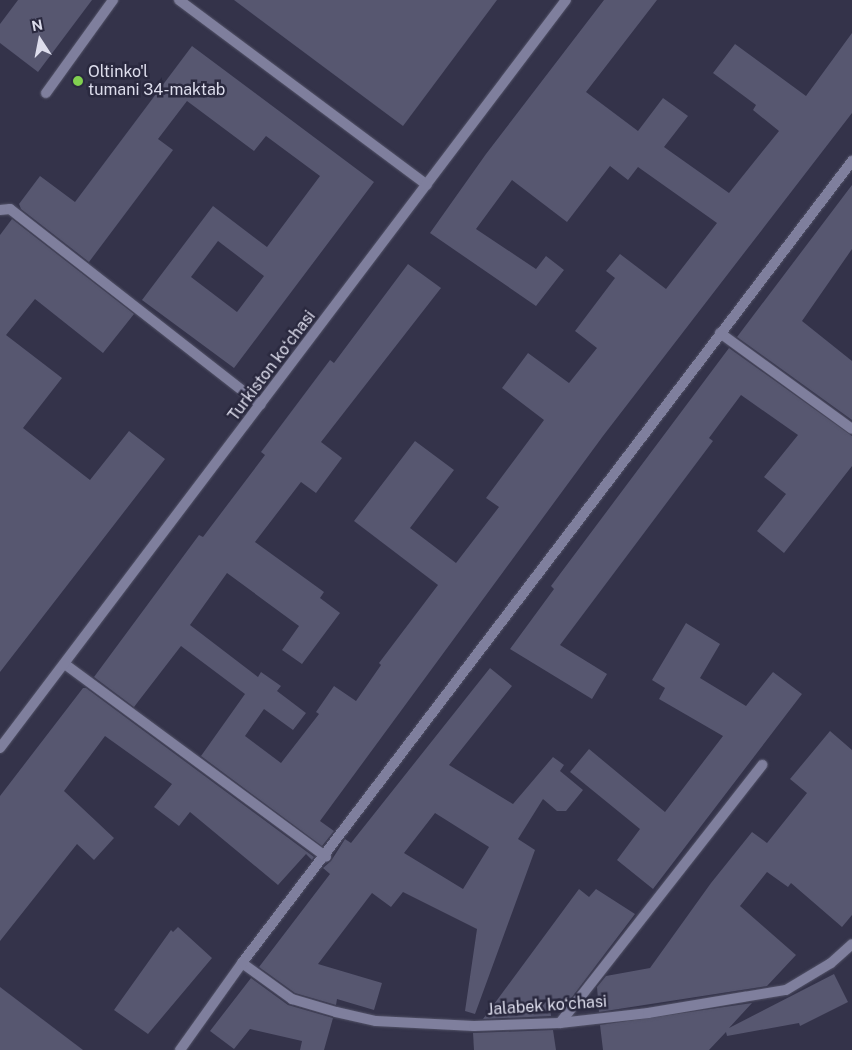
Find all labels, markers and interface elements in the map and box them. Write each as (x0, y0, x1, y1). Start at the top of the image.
north arrow (15, 15, 65, 65)
text: N (30, 16, 44, 34)
place label: Oltinko'l tumani 34-maktab (88, 62, 225, 100)
marker: Oltinko'l tumani 34-maktab (72, 75, 84, 87)
street label: Turkiston koʻchasi (224, 307, 320, 425)
street label: Jalabek koʻchasi (487, 992, 607, 1020)

